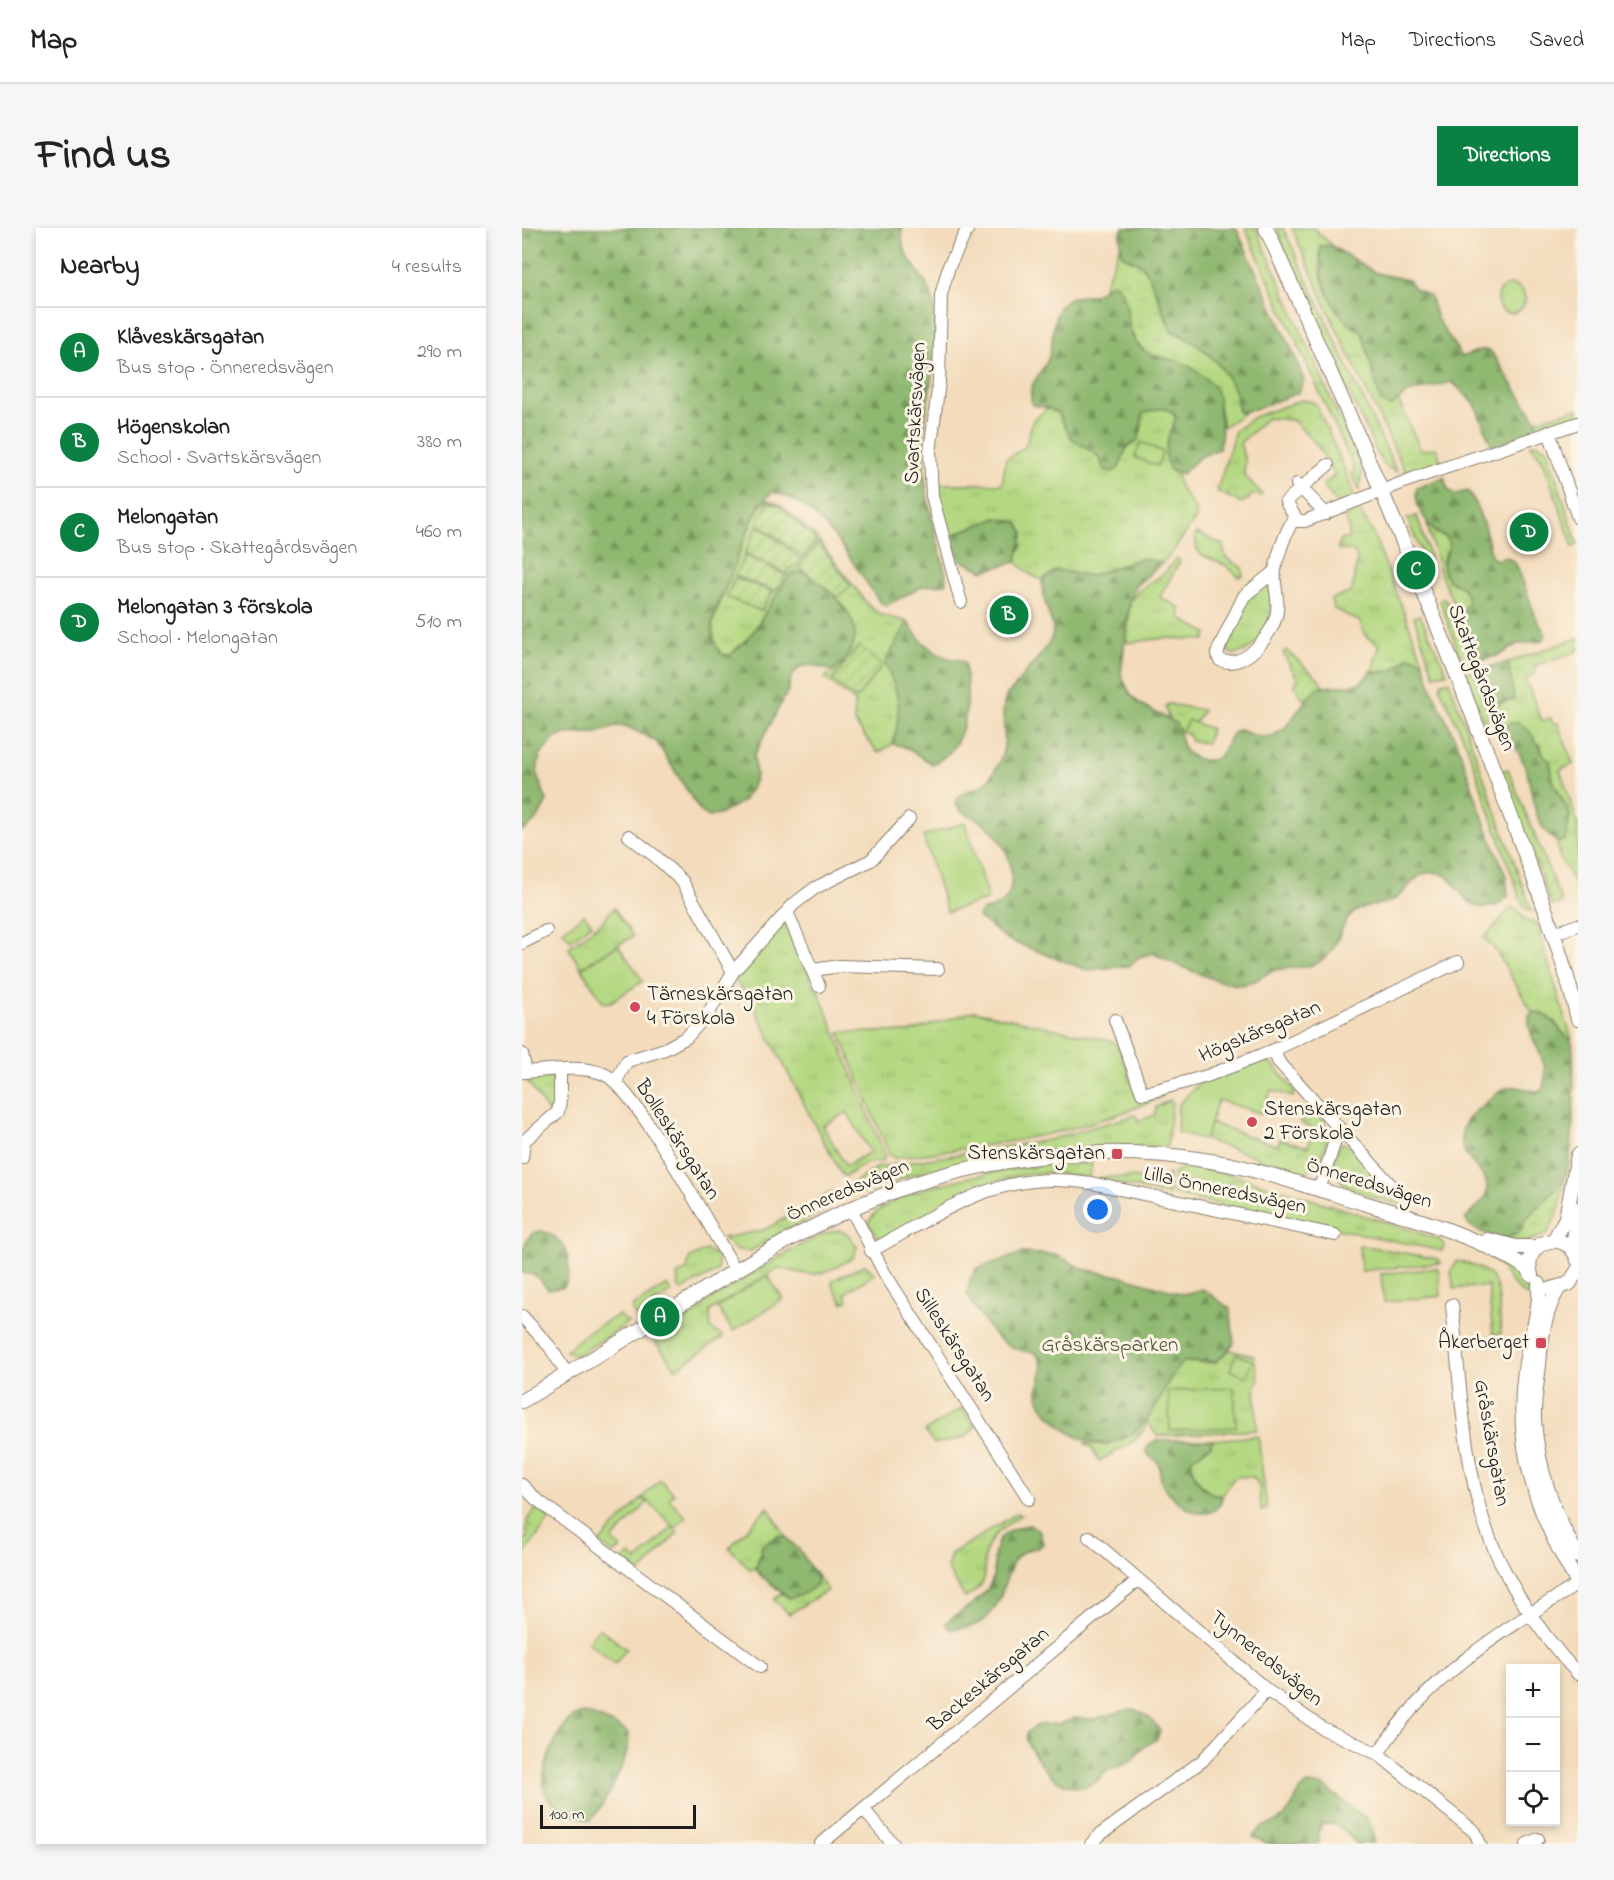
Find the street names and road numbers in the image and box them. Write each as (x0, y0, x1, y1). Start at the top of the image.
street label: Svartskärsvägen (897, 341, 937, 485)
street label: Skattegårdsvägen (1437, 600, 1523, 757)
street label: Högskärsgatan (1194, 993, 1326, 1073)
street label: Bolleskärsgatan (625, 1073, 727, 1207)
street label: Önneredsvägen (1302, 1151, 1436, 1219)
street label: Önneredsvägen (782, 1152, 915, 1232)
street label: Lilla Önneredsvägen (1141, 1159, 1309, 1225)
street label: Silleskärsgatan (904, 1282, 1002, 1409)
street label: Gråskärsgatan (1463, 1377, 1517, 1509)
street label: Tynneredsvägen (1201, 1604, 1329, 1716)
street label: Backeskärsgatan (921, 1620, 1058, 1742)

